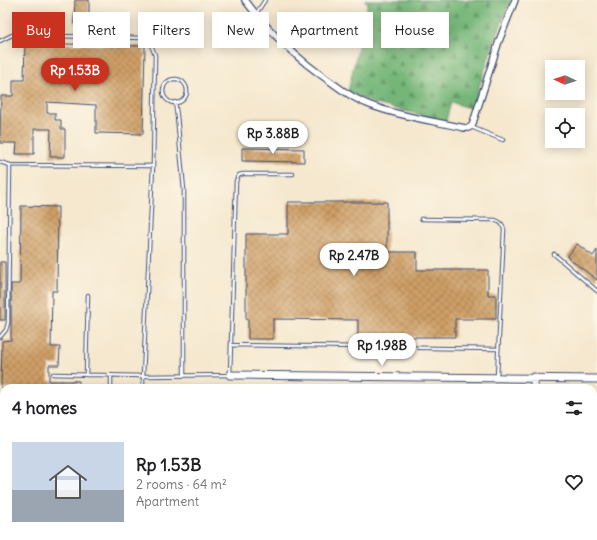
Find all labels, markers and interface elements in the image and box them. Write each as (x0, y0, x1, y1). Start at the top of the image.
chip: Buy (12, 12, 65, 48)
chip: Rent (73, 12, 130, 48)
chip: Filters (138, 12, 204, 48)
chip: New (212, 12, 269, 48)
chip: Apartment (277, 12, 373, 48)
chip: House (381, 12, 449, 48)
pin: Rp 1.53B (34, 58, 116, 92)
north arrow (545, 60, 585, 100)
map controls (545, 60, 585, 148)
text: Rp 1.53B (50, 62, 100, 79)
button: locate (545, 108, 585, 148)
pin: Rp 3.88B (232, 121, 314, 155)
text: Rp 3.88B (247, 125, 299, 142)
pin: Rp 2.47B (313, 243, 395, 277)
text: Rp 2.47B (329, 247, 379, 264)
pin: Rp 1.98B (341, 333, 423, 367)
text: Rp 1.98B (357, 337, 407, 354)
text: 4 homes (12, 397, 77, 419)
icon: filters (563, 397, 585, 419)
text: Rp 1.53B (136, 454, 201, 476)
icon: home (44, 458, 92, 506)
icon: heart (563, 471, 585, 493)
text: 2 rooms · 64 m² (136, 476, 227, 493)
text: Apartment (136, 493, 199, 510)

